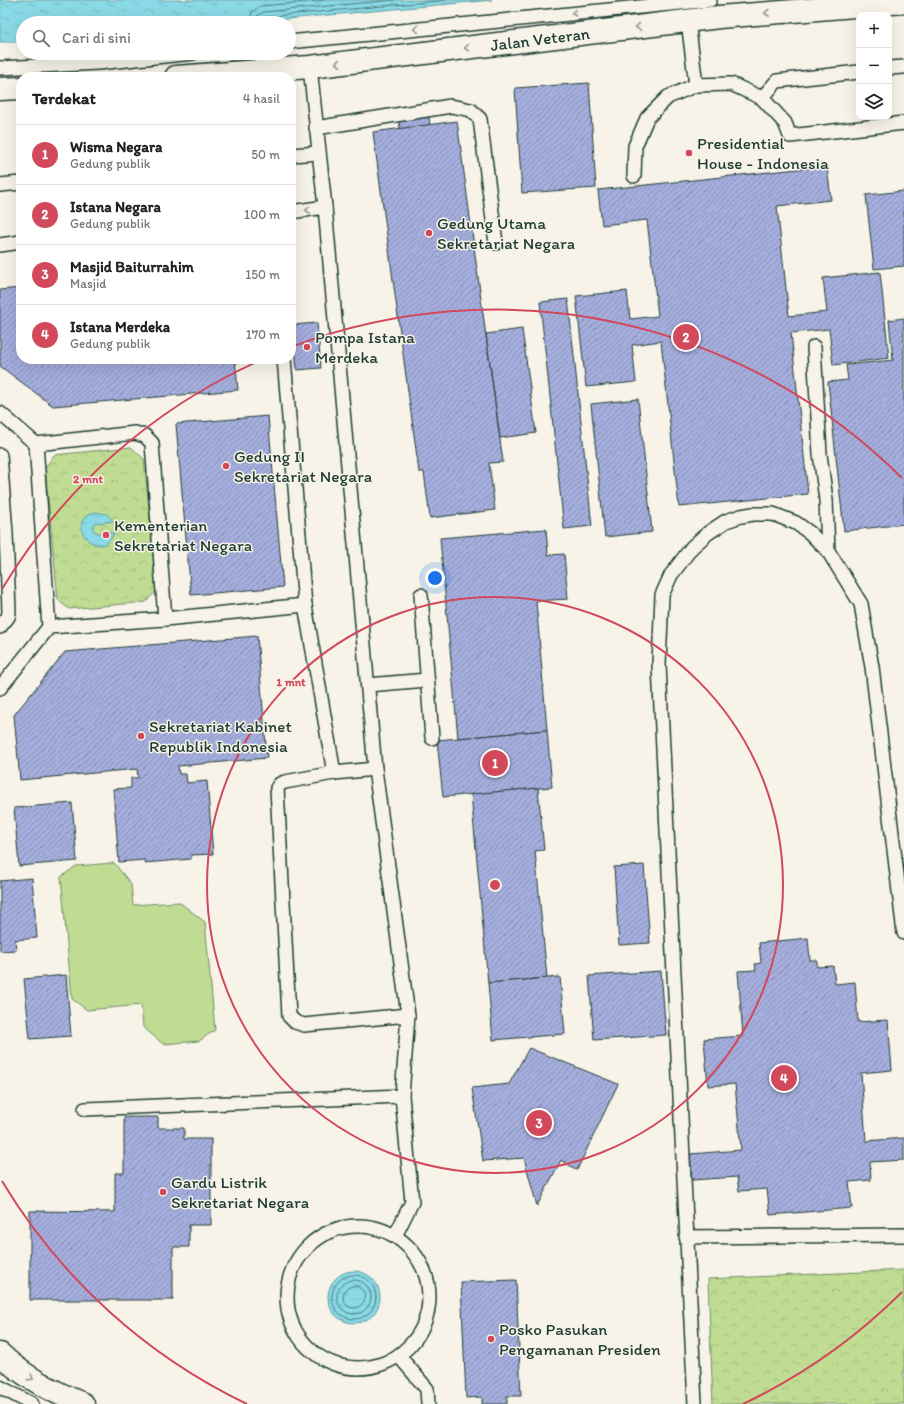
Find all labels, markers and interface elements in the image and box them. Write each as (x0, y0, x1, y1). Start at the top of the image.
one-way arrow (571, 9, 577, 18)
one-way arrow (764, 9, 770, 18)
map controls (856, 12, 892, 120)
button: + (856, 12, 892, 48)
search box (16, 16, 296, 60)
one-way arrow (635, 22, 641, 31)
street label: Jalan Veteran (489, 23, 591, 55)
one-way arrow (413, 24, 419, 33)
icon: search (30, 27, 52, 49)
text: Cari di sini (62, 29, 131, 47)
one-way arrow (464, 43, 470, 52)
button: − (856, 48, 892, 84)
one-way arrow (335, 58, 341, 67)
button: layers (856, 84, 892, 120)
text: Terdekat (32, 88, 96, 108)
text: 4 hasil (243, 91, 280, 106)
place label: Presidential House - Indonesia (697, 133, 829, 173)
text: Wisma Negara (70, 138, 162, 156)
text: 1 (42, 147, 48, 162)
text: 50 m (251, 147, 280, 162)
marker: Presidential House - Indonesia (684, 148, 694, 158)
text: Gedung publik (70, 156, 151, 171)
text: Istana Negara (70, 198, 161, 216)
one-way arrow (305, 205, 311, 214)
text: 2 (42, 207, 48, 222)
text: 100 m (244, 207, 280, 222)
place label: Gedung Utama Sekretariat Negara (437, 213, 575, 253)
text: Gedung publik (70, 216, 151, 231)
marker: Gedung Utama Sekretariat Negara (424, 228, 434, 238)
text: Masjid Baiturrahim (70, 258, 194, 276)
text: 3 (41, 267, 49, 282)
text: 150 m (245, 267, 280, 282)
text: Masjid (70, 276, 106, 291)
text: Istana Merdeka (70, 318, 170, 336)
pin: 2 (673, 322, 699, 352)
text: 4 (41, 327, 49, 342)
text: 170 m (246, 327, 280, 342)
place label: Pompa Istana Merdeka (315, 327, 415, 367)
text: Gedung publik (70, 336, 151, 351)
marker: Pompa Istana Merdeka (302, 342, 312, 352)
place label: Gedung II Sekretariat Negara (234, 446, 372, 486)
marker: Gedung II Sekretariat Negara (221, 461, 231, 471)
text: 2 mnt (73, 472, 103, 486)
place label: Kementerian Sekretariat Negara (114, 515, 252, 555)
marker: Kementerian Sekretariat Negara (101, 530, 111, 540)
your location (425, 568, 445, 588)
text: 1 mnt (276, 675, 306, 689)
place label: Sekretariat Kabinet Republik Indonesia (149, 716, 292, 756)
marker: Sekretariat Kabinet Republik Indonesia (136, 731, 146, 741)
pin: 1 (482, 748, 508, 778)
centre of rings (488, 878, 502, 892)
pin: 4 (771, 1063, 797, 1093)
pin: 3 (526, 1108, 552, 1138)
place label: Gardu Listrik Sekretariat Negara (171, 1172, 309, 1212)
marker: Gardu Listrik Sekretariat Negara (158, 1187, 168, 1197)
place label: Posko Pasukan Pengamanan Presiden (499, 1319, 661, 1359)
marker: Posko Pasukan Pengamanan Presiden (486, 1334, 496, 1344)
one-way arrow (27, 1373, 34, 1380)

